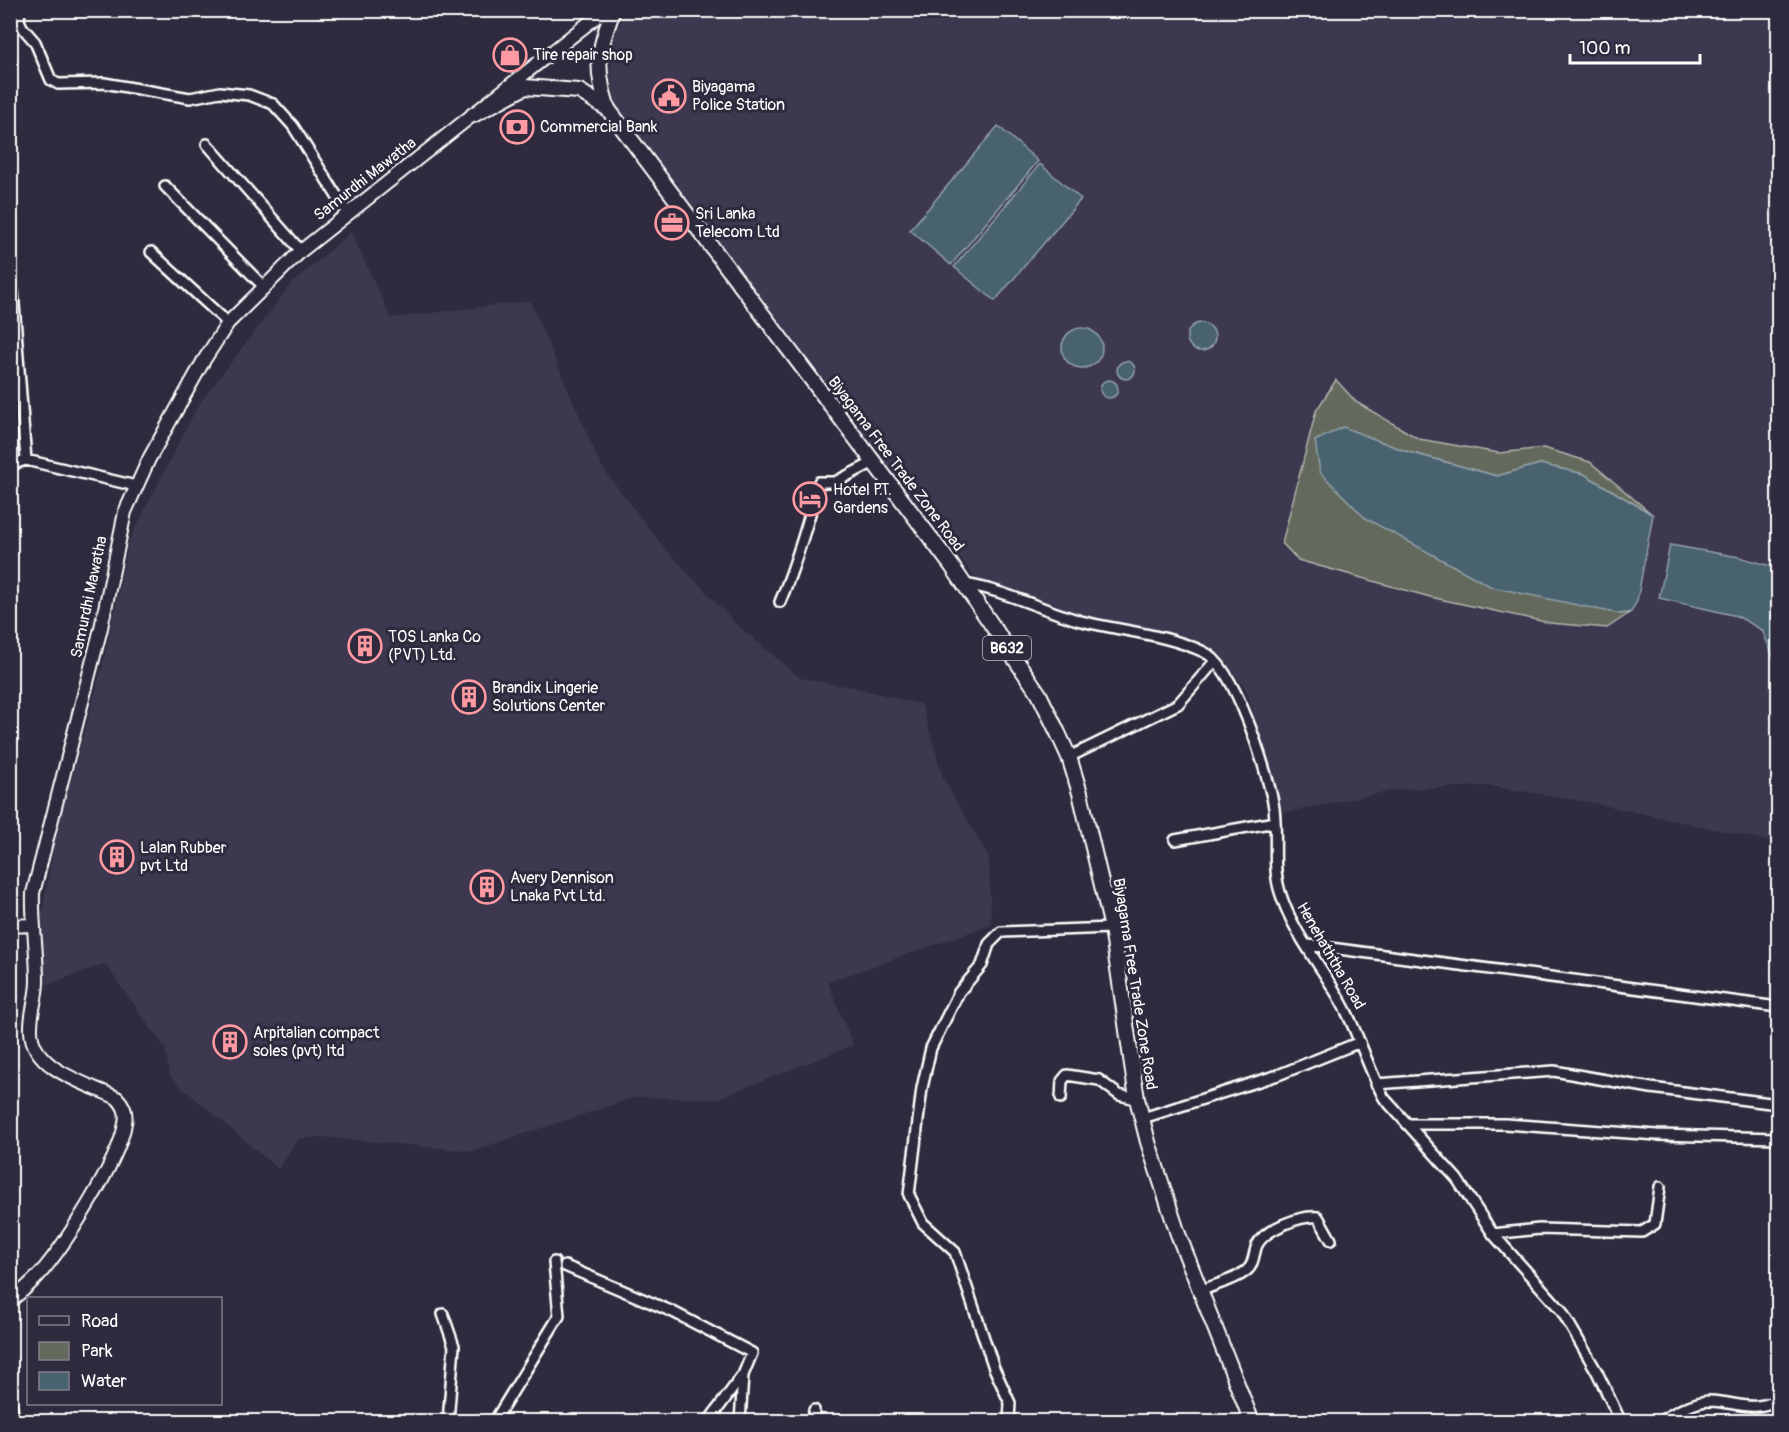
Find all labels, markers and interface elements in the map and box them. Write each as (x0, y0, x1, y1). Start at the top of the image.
scale bar (1570, 27, 1700, 65)
shop icon: Tire repair shop (492, 37, 528, 73)
text: 100 m (1579, 37, 1631, 60)
place label: Tire repair shop (533, 45, 633, 65)
place label: Biyagama Police Station (692, 77, 785, 115)
public building icon: Biyagama Police Station (651, 78, 687, 114)
bank icon: Commercial Bank (499, 109, 535, 145)
place label: Commercial Bank (540, 117, 658, 137)
street label: Samurdhi Mawatha (310, 133, 420, 225)
place label: Sri Lanka Telecom Ltd (695, 204, 780, 242)
office icon: Sri Lanka Telecom Ltd (654, 205, 690, 241)
street label: Biyagama Free Trade Zone Road (824, 372, 968, 556)
place label: Hotel P.T. Gardens (833, 480, 892, 518)
hotel icon: Hotel P.T. Gardens (792, 481, 828, 517)
street label: Samurdhi Mawatha (66, 534, 112, 660)
place label: TOS Lanka Co (PVT) Ltd. (388, 627, 481, 665)
building icon: TOS Lanka Co (PVT) Ltd. (347, 628, 383, 664)
road number: B632 (983, 636, 1031, 660)
place label: Brandix Lingerie Solutions Center (492, 678, 606, 716)
building icon: Brandix Lingerie Solutions Center (451, 679, 487, 715)
place label: Lalan Rubber pvt Ltd (140, 838, 227, 876)
building icon: Lalan Rubber pvt Ltd (99, 839, 135, 875)
place label: Avery Dennison Lnaka Pvt Ltd. (510, 868, 614, 906)
building icon: Avery Dennison Lnaka Pvt Ltd. (469, 869, 505, 905)
street label: Biyagama Free Trade Zone Road (1108, 877, 1162, 1091)
street label: Henehaththa Road (1292, 899, 1370, 1013)
place label: Arpitalian compact soles (pvt) ltd (253, 1023, 380, 1061)
building icon: Arpitalian compact soles (pvt) ltd (212, 1024, 248, 1060)
legend (27, 1297, 222, 1405)
text: Road (81, 1310, 118, 1333)
text: Park (81, 1340, 113, 1363)
text: Water (81, 1370, 127, 1393)

